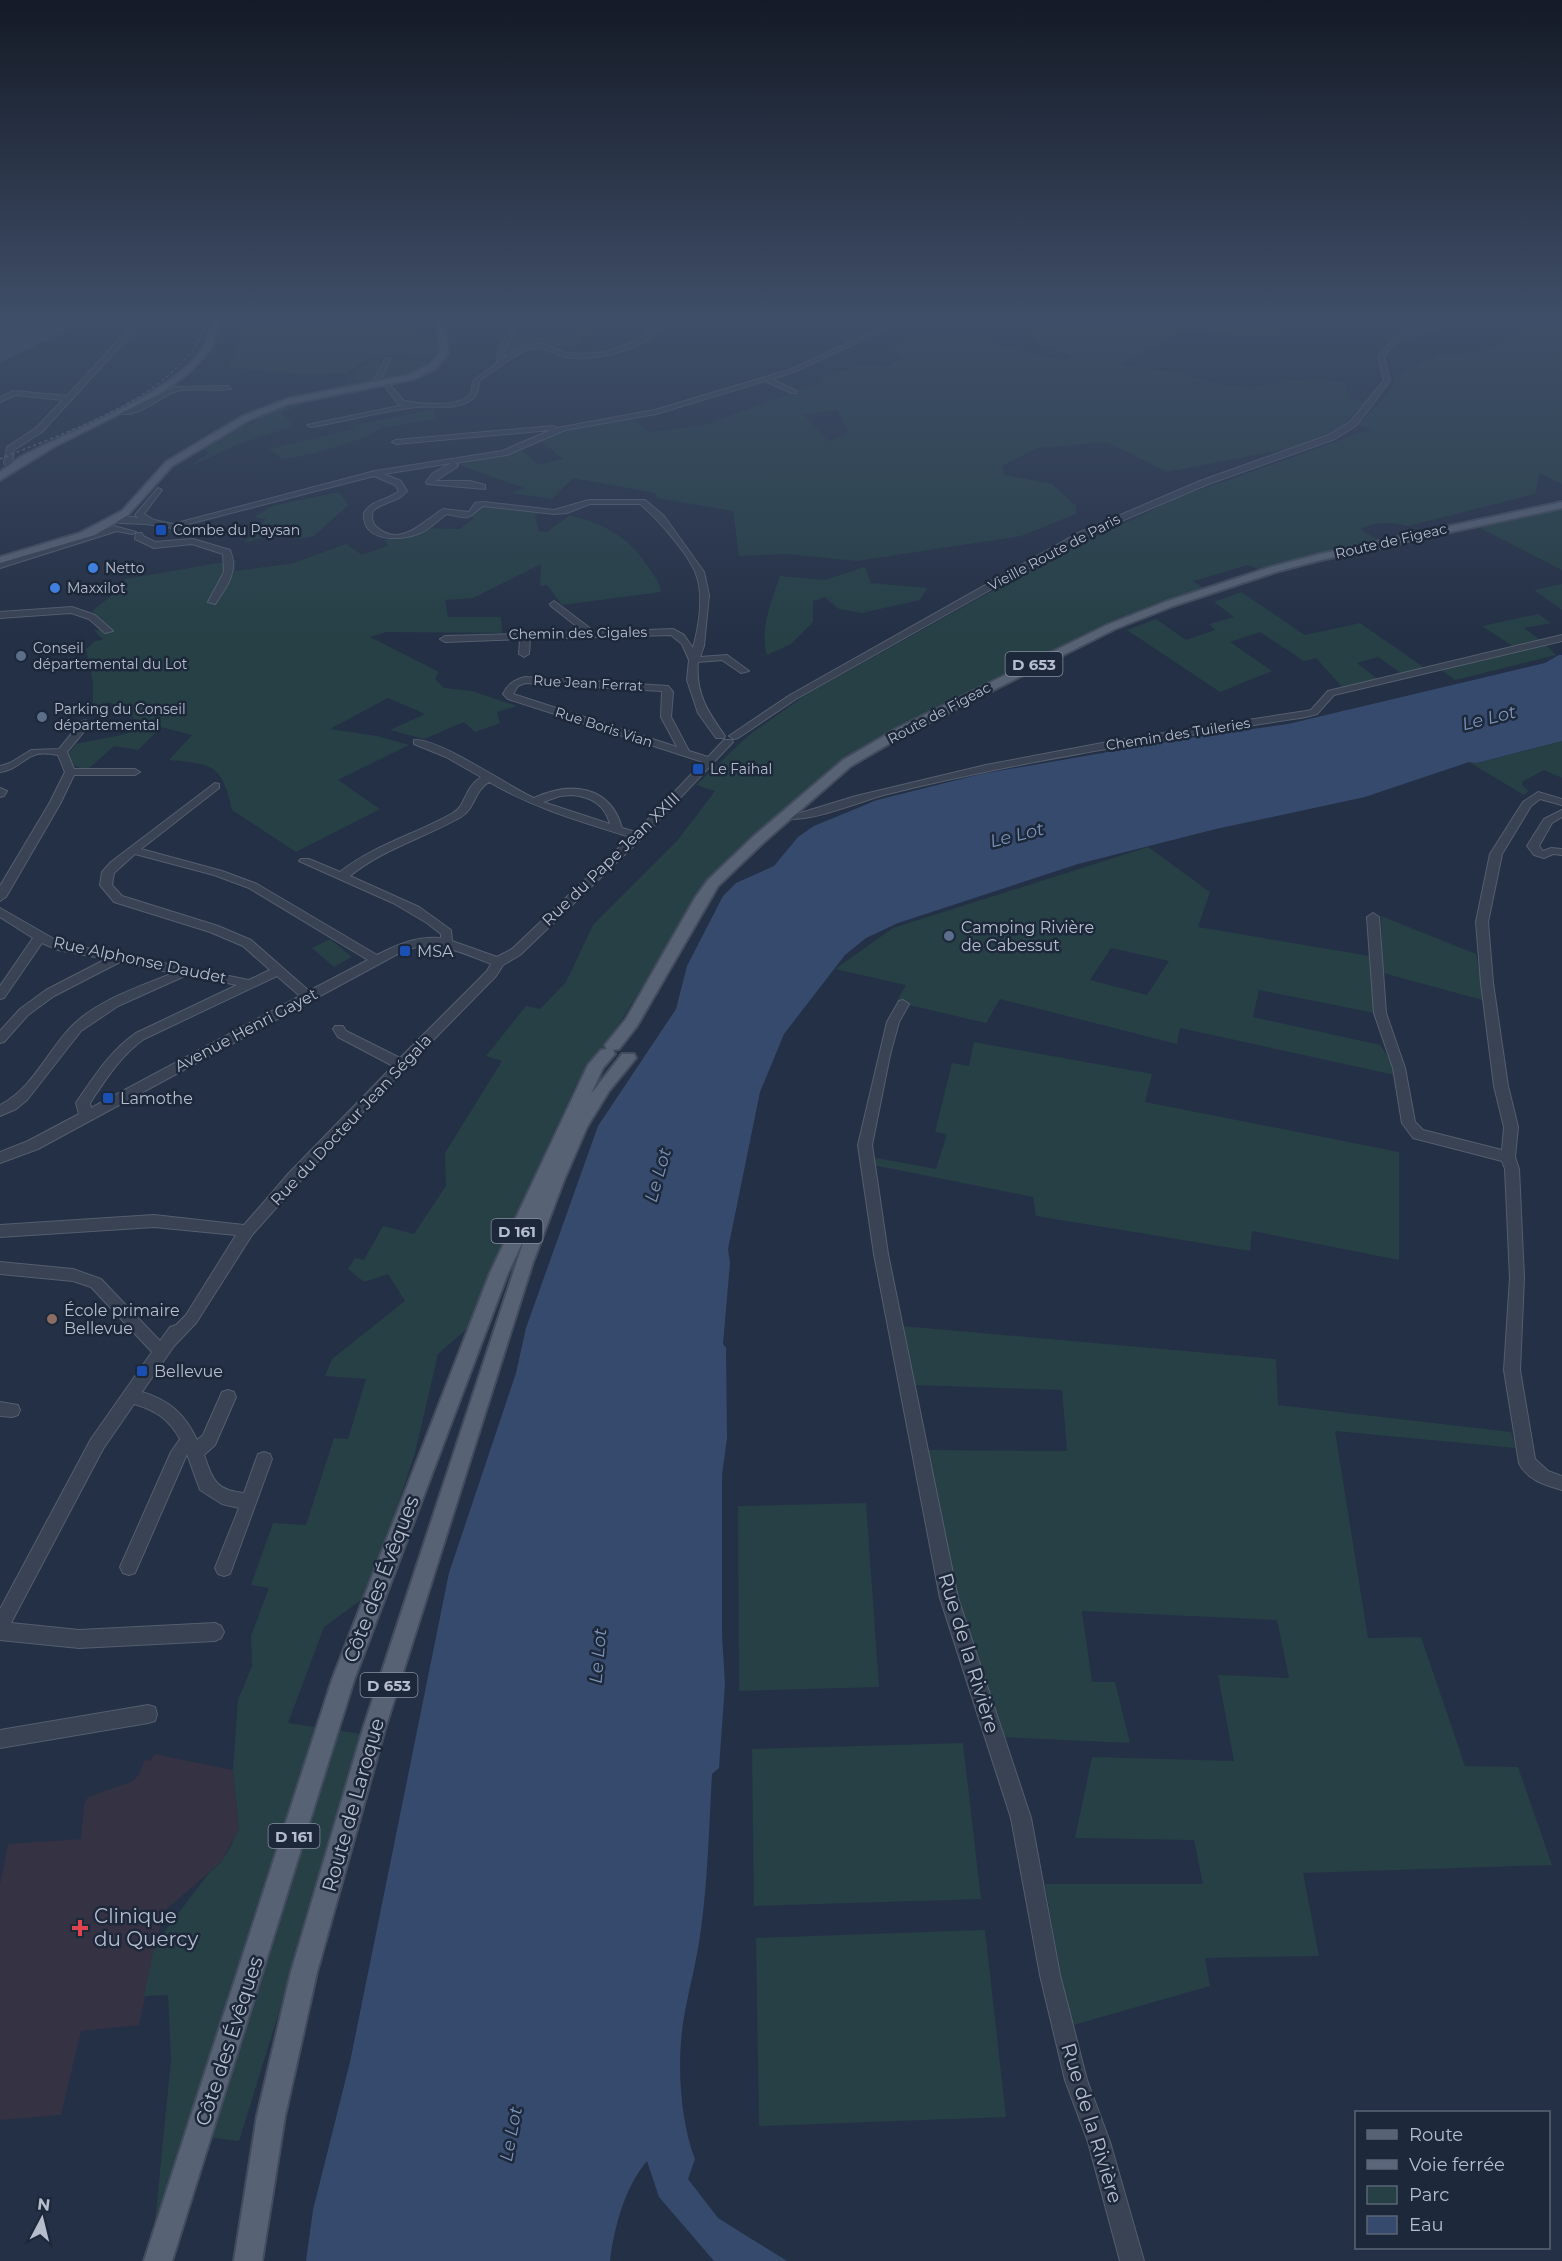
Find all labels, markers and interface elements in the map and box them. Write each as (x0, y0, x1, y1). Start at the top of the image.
street label: Vieille Route de Paris (985, 510, 1123, 594)
street label: Route de Figeac (1333, 519, 1449, 563)
place label: Combe du Paysan (173, 521, 300, 539)
marker: Combe du Paysan (154, 523, 168, 537)
place label: Netto (105, 559, 145, 577)
marker: Netto (86, 561, 100, 575)
place label: Maxxilot (67, 579, 126, 597)
marker: Maxxilot (48, 581, 62, 595)
street label: Chemin des Cigales (509, 623, 648, 643)
place label: Conseil départemental du Lot (33, 639, 188, 673)
marker: Conseil départemental du Lot (14, 649, 28, 663)
road number: D 653 (1006, 652, 1062, 676)
street label: Rue Jean Ferrat (533, 671, 644, 695)
street label: Route de Figeac (884, 678, 994, 748)
place label: Parking du Conseil départemental (54, 700, 186, 734)
water label: Le Lot (1460, 700, 1519, 735)
street label: Rue Boris Vian (553, 703, 655, 751)
marker: Parking du Conseil départemental (35, 710, 49, 724)
street label: Chemin des Tuileries (1105, 714, 1252, 754)
place label: Le Faihal (710, 760, 772, 778)
marker: Le Faihal (691, 762, 705, 776)
street label: Rue du Pape Jean XXIII (538, 788, 684, 930)
water label: Le Lot (988, 817, 1047, 852)
place label: Camping Rivière de Cabessut (961, 918, 1094, 955)
marker: Camping Rivière de Cabessut (942, 929, 956, 943)
street label: Rue Alphonse Daudet (52, 932, 229, 988)
place label: MSA (417, 942, 454, 961)
marker: MSA (398, 944, 412, 958)
street label: Avenue Henri Gayet (171, 984, 321, 1076)
street label: Rue du Docteur Jean Ségala (267, 1030, 435, 1210)
place label: Lamothe (120, 1089, 193, 1108)
marker: Lamothe (101, 1091, 115, 1105)
water label: Le Lot (640, 1145, 676, 1205)
road number: D 161 (492, 1219, 542, 1243)
place label: École primaire Bellevue (64, 1301, 180, 1338)
marker: École primaire Bellevue (45, 1312, 59, 1326)
place label: Bellevue (154, 1362, 223, 1381)
marker: Bellevue (135, 1364, 149, 1378)
street label: Côte des Évêques (338, 1492, 424, 1666)
street label: Rue de la Rivière (933, 1570, 1005, 1736)
water label: Le Lot (585, 1627, 611, 1684)
road number: D 653 (360, 1673, 418, 1697)
street label: Route de Laroque (317, 1715, 389, 1895)
road number: D 161 (268, 1824, 320, 1848)
place label: Clinique du Quercy (94, 1904, 198, 1951)
marker: Clinique du Quercy (71, 1919, 89, 1937)
street label: Côte des Évêques (190, 1953, 268, 2129)
street label: Rue de la Rivière (1056, 2040, 1128, 2206)
water label: Le Lot (495, 2104, 527, 2163)
legend (1355, 2111, 1550, 2249)
text: Route (1409, 2124, 1463, 2146)
text: Voie ferrée (1409, 2154, 1505, 2176)
text: Parc (1409, 2184, 1449, 2206)
north arrow (12, 2189, 72, 2249)
text: N (36, 2194, 51, 2215)
text: Eau (1409, 2214, 1444, 2236)

